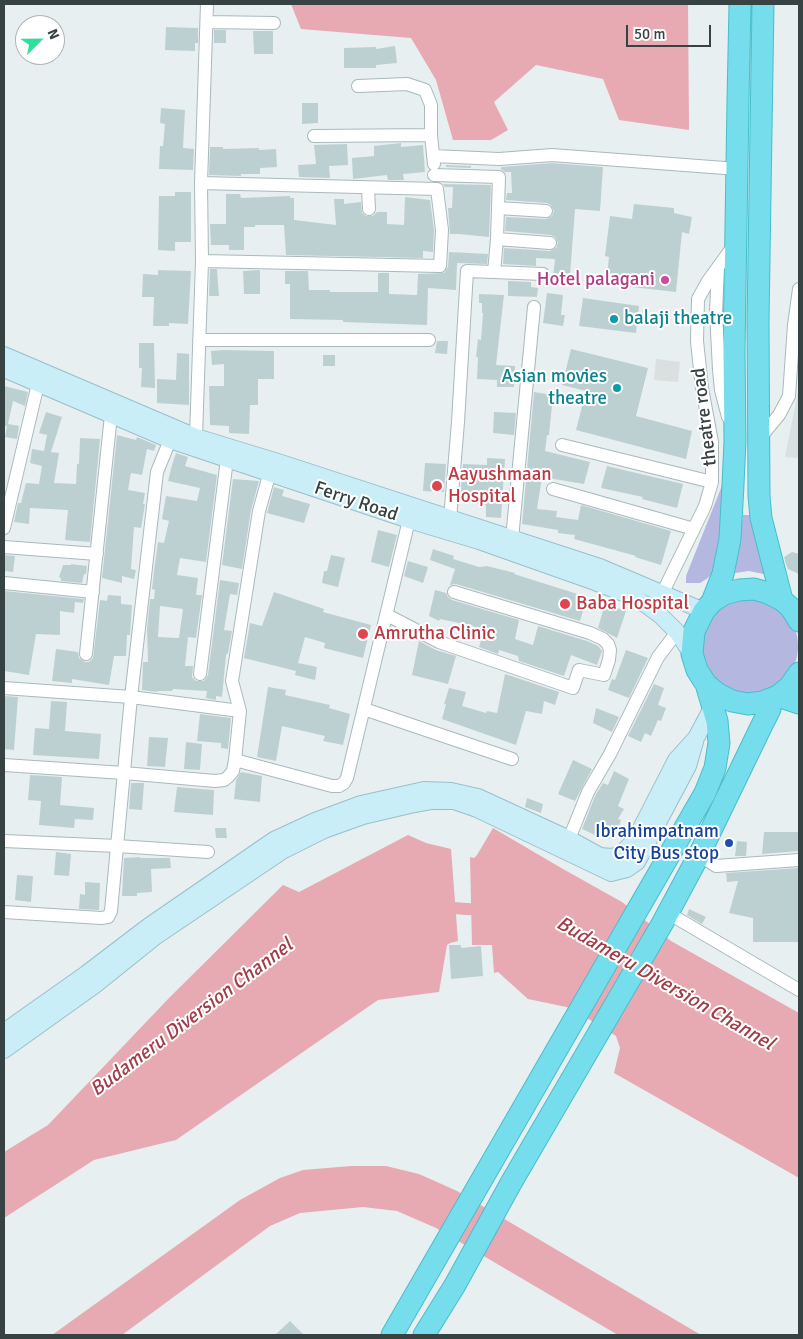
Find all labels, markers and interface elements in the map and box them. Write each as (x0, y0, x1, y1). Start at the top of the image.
north arrow (15, 15, 65, 65)
scale bar (628, 15, 713, 47)
text: 50 m (634, 25, 665, 43)
text: N (44, 27, 63, 42)
place label: Hotel palagani (537, 269, 655, 291)
marker: Hotel palagani (659, 274, 671, 286)
place label: balaji theatre (624, 308, 732, 330)
marker: balaji theatre (608, 313, 620, 325)
place label: Asian movies theatre (501, 366, 607, 410)
street label: theatre road (688, 366, 722, 468)
marker: Asian movies theatre (611, 382, 623, 394)
place label: Aayushmaan Hospital (448, 464, 552, 508)
street label: Ferry Road (311, 477, 401, 527)
marker: Aayushmaan Hospital (430, 479, 444, 493)
place label: Baba Hospital (576, 593, 689, 615)
marker: Baba Hospital (558, 597, 572, 611)
place label: Amrutha Clinic (374, 623, 496, 645)
marker: Amrutha Clinic (356, 627, 370, 641)
place label: Ibrahimpatnam City Bus stop (595, 821, 719, 865)
marker: Ibrahimpatnam City Bus stop (723, 837, 735, 849)
water label: Budameru Diversion Channel (552, 912, 778, 1056)
water label: Budameru Diversion Channel (86, 934, 298, 1102)

